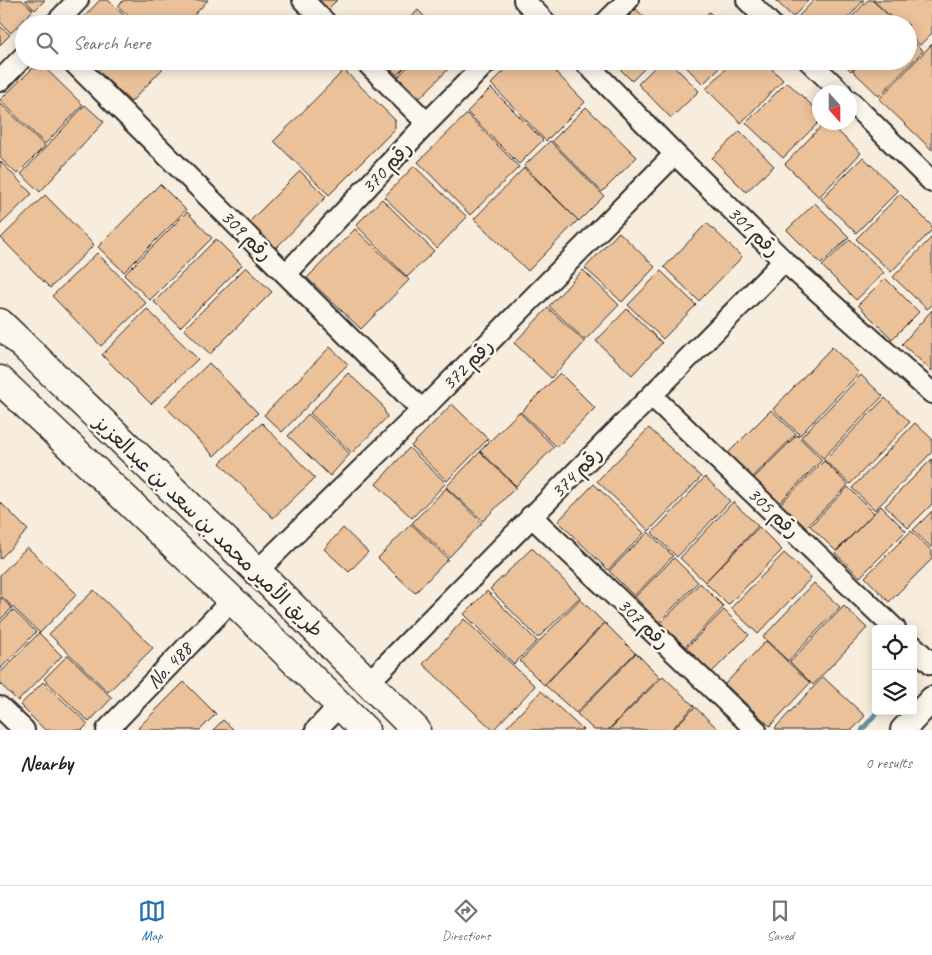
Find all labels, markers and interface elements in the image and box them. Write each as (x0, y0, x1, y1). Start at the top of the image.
search box (15, 15, 917, 70)
icon: search (33, 29, 61, 57)
text: Search here (73, 31, 150, 55)
north arrow (812, 85, 857, 130)
street label: رقم 370 (356, 136, 418, 200)
street label: رقم 301 (721, 200, 785, 264)
street label: رقم 309 (214, 204, 278, 268)
street label: رقم 372 (436, 333, 500, 397)
street label: طريق الأمير محمد بن سعد بن عبدالعزيز (87, 408, 329, 643)
street label: رقم 374 (545, 441, 609, 505)
street label: رقم 305 (741, 481, 805, 545)
street label: رقم 307 (611, 592, 675, 656)
map controls (872, 625, 917, 715)
button: locate (872, 625, 917, 670)
street label: No. 488 (141, 636, 199, 694)
button: layers (872, 670, 917, 715)
text: Nearby (20, 750, 73, 776)
text: 0 results (865, 753, 912, 773)
tab: Map (138, 897, 166, 944)
tab: Directions (442, 897, 490, 944)
tab: Saved (766, 897, 794, 944)

